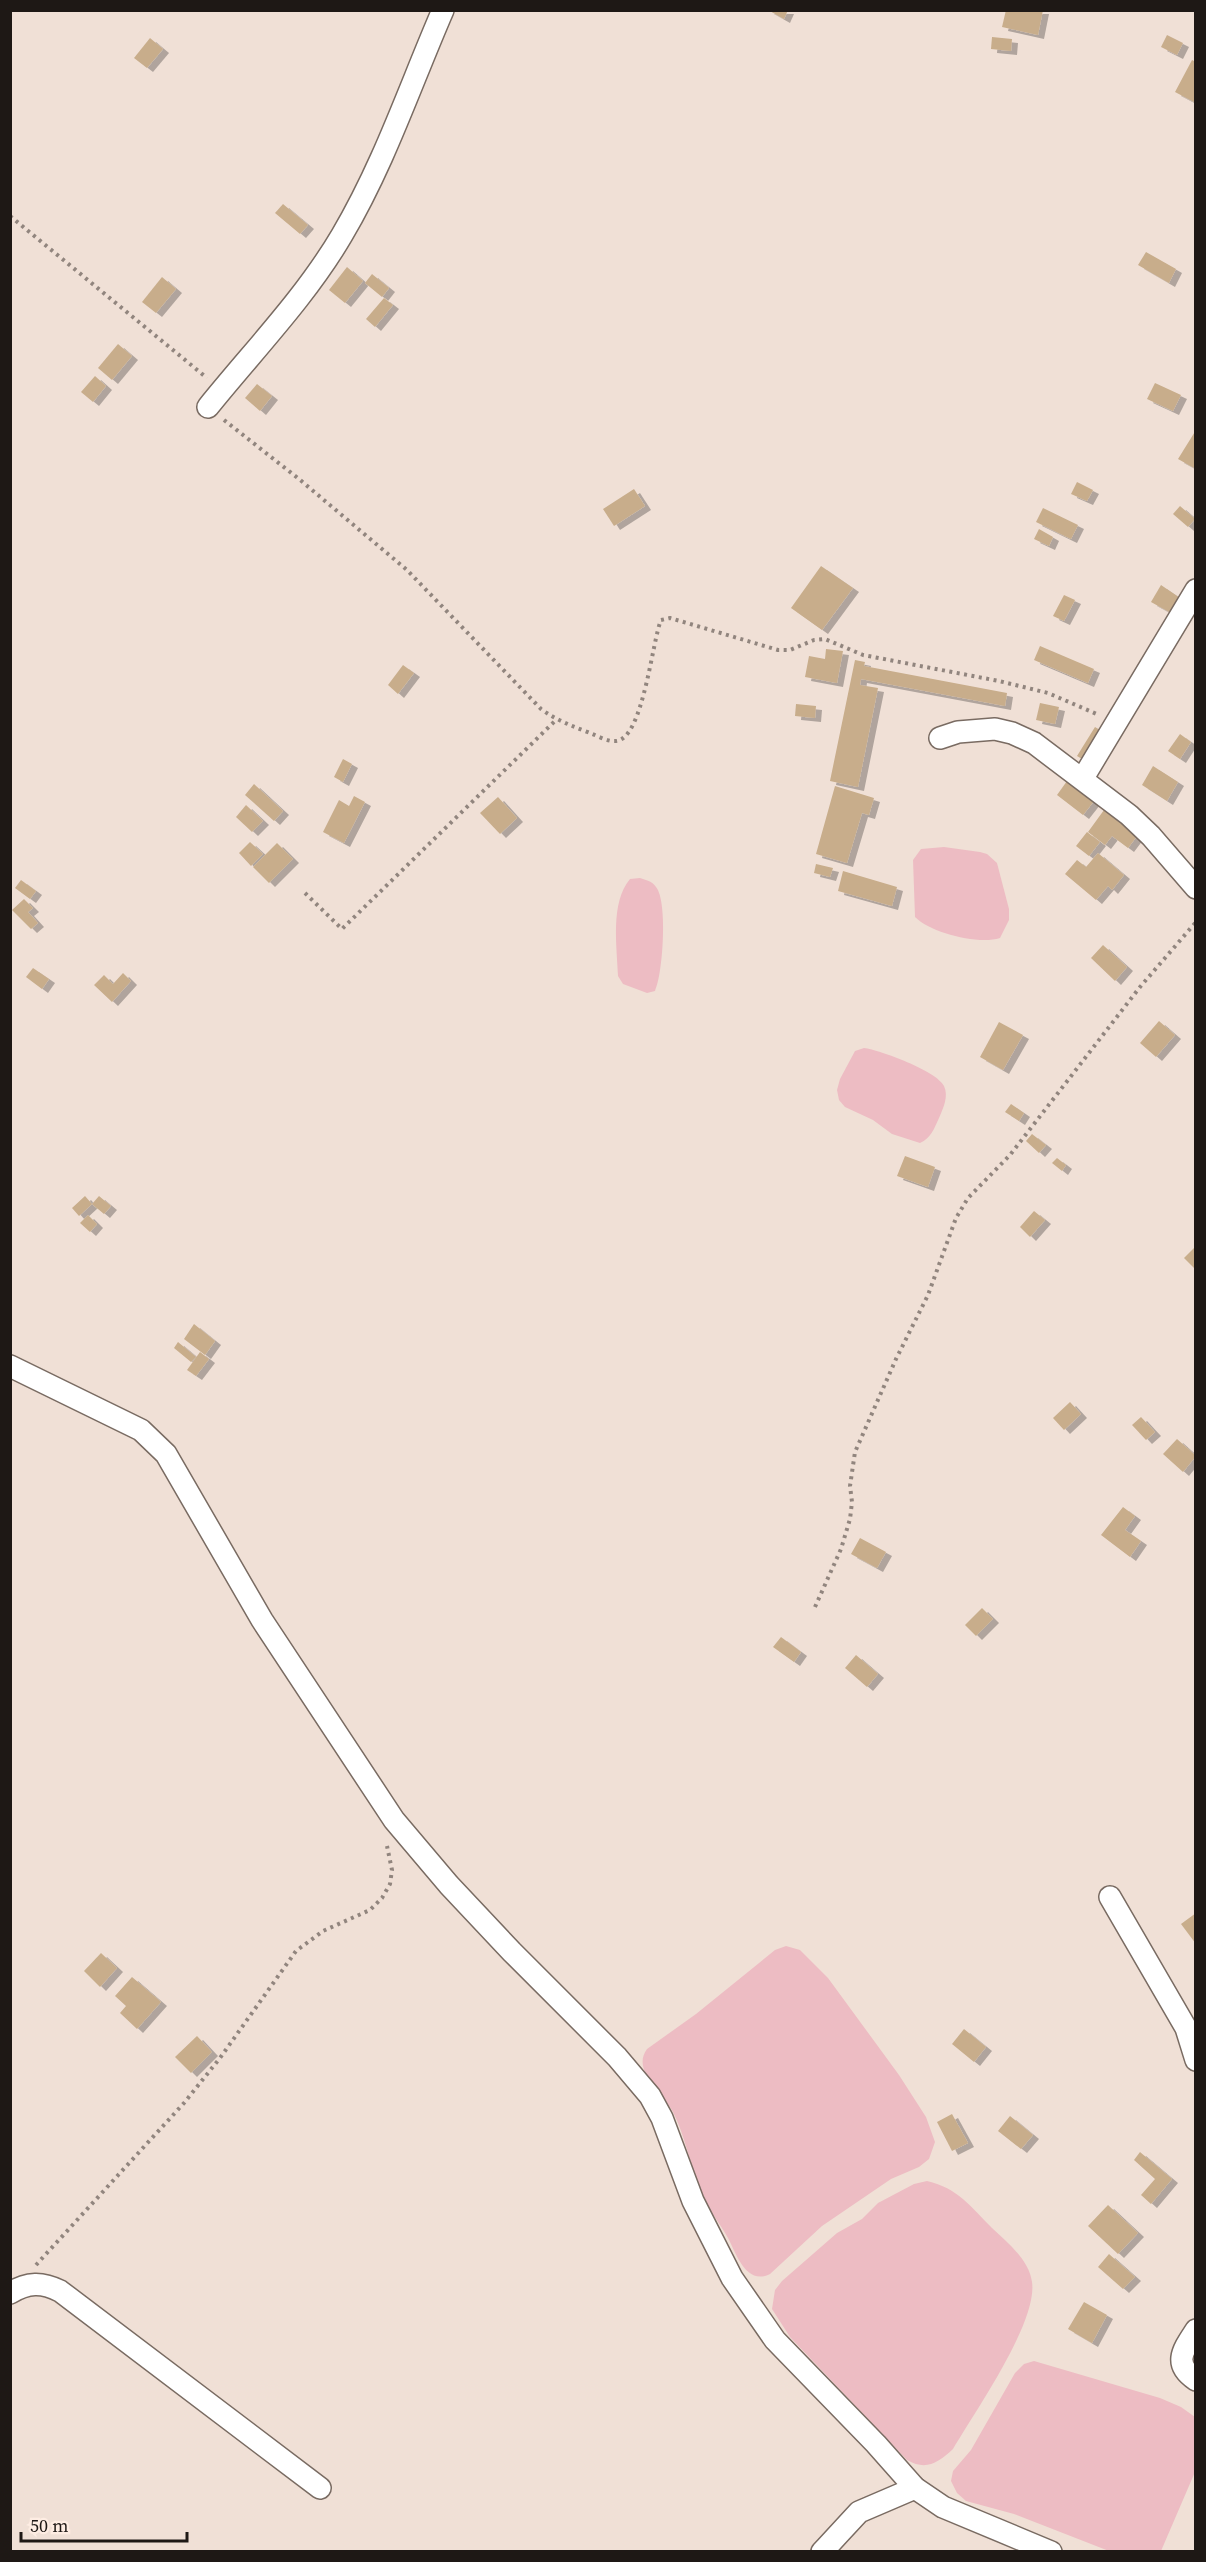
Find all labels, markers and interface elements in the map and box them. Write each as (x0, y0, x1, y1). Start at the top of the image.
scale bar (21, 2505, 188, 2543)
text: 50 m (30, 2513, 68, 2538)

